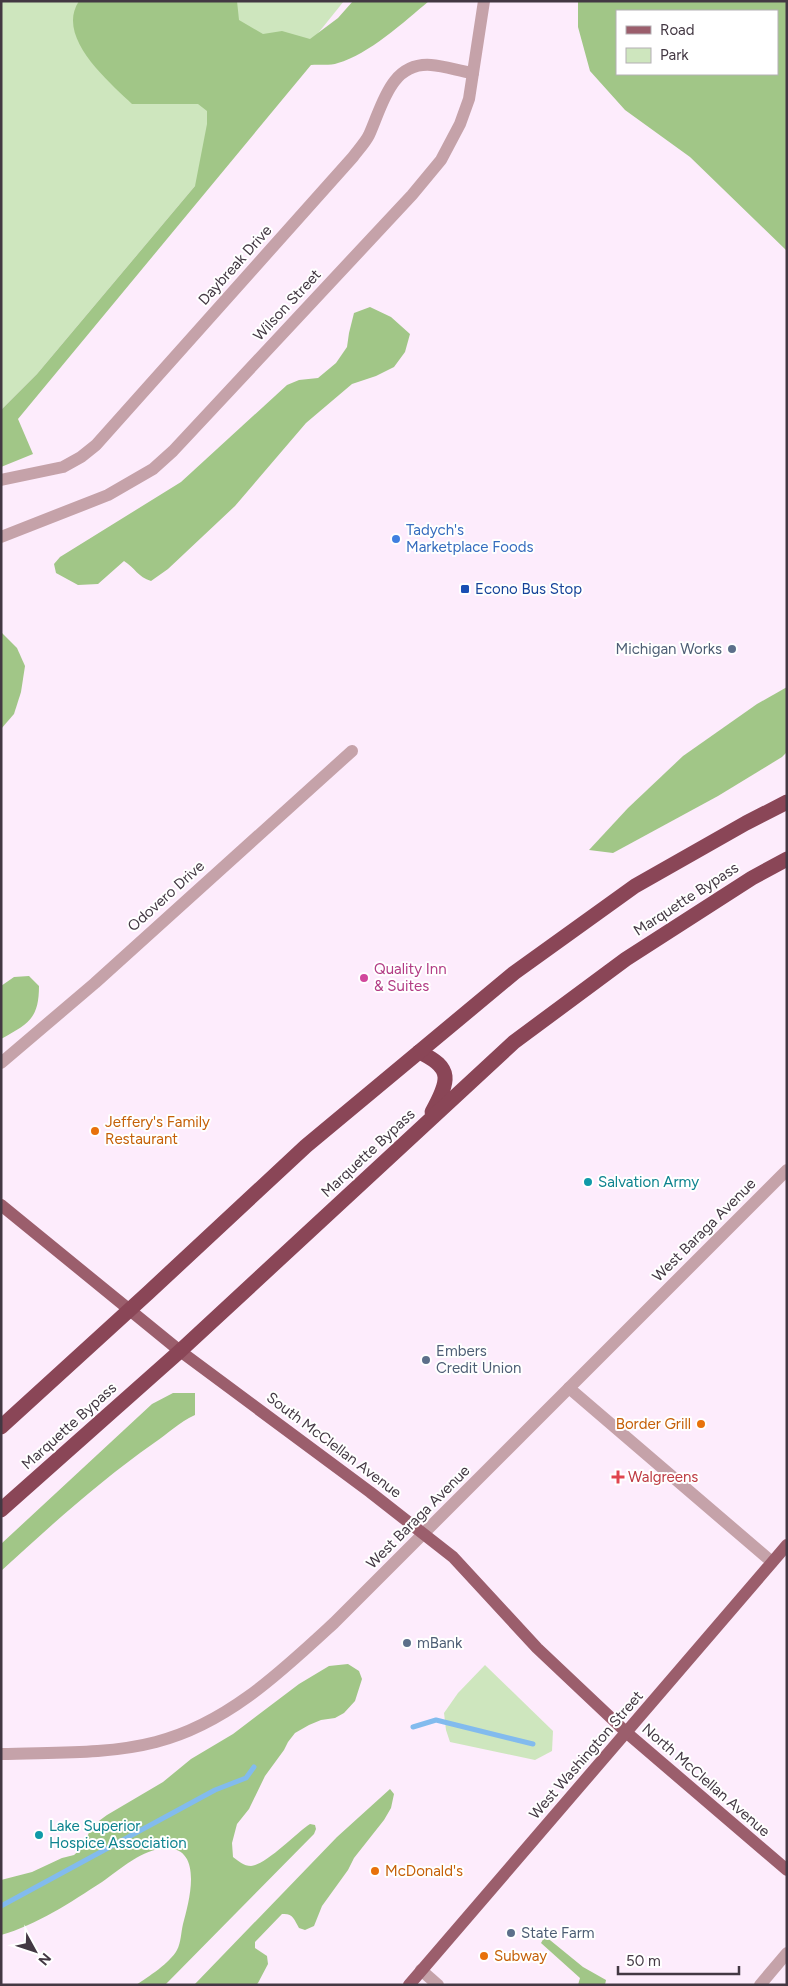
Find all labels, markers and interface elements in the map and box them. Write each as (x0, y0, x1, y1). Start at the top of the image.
legend (616, 10, 778, 75)
text: Road (660, 21, 695, 39)
text: Park (660, 46, 689, 64)
street label: Daybreak Drive (194, 221, 276, 309)
street label: Wilson Street (249, 265, 325, 344)
place label: Tadych's Marketplace Foods (406, 521, 533, 556)
marker: Tadych's Marketplace Foods (390, 533, 402, 545)
place label: Econo Bus Stop (475, 580, 582, 598)
marker: Econo Bus Stop (459, 583, 471, 595)
place label: Michigan Works (616, 640, 722, 658)
marker: Michigan Works (726, 643, 738, 655)
street label: Odovero Drive (124, 857, 208, 935)
street label: Marquette Bypass (630, 858, 742, 940)
place label: Quality Inn & Suites (374, 960, 447, 995)
marker: Quality Inn & Suites (358, 972, 370, 984)
street label: Marquette Bypass (317, 1105, 419, 1201)
place label: Jeffery's Family Restaurant (105, 1113, 210, 1148)
marker: Jeffery's Family Restaurant (89, 1125, 101, 1137)
place label: Salvation Army (598, 1173, 699, 1191)
street label: West Baraga Avenue (649, 1175, 759, 1285)
marker: Salvation Army (582, 1176, 594, 1188)
place label: Embers Credit Union (436, 1342, 521, 1377)
marker: Embers Credit Union (420, 1354, 432, 1366)
street label: Marquette Bypass (18, 1379, 120, 1473)
street label: South McClellan Avenue (263, 1388, 405, 1502)
place label: Border Grill (616, 1415, 691, 1433)
marker: Border Grill (695, 1418, 707, 1430)
street label: West Baraga Avenue (363, 1462, 473, 1572)
place label: Walgreens (628, 1468, 698, 1486)
marker: Walgreens (612, 1471, 624, 1483)
place label: mBank (417, 1634, 463, 1652)
marker: mBank (401, 1637, 413, 1649)
street label: West Washington Street (525, 1687, 647, 1823)
street label: North McClellan Avenue (638, 1720, 774, 1840)
place label: Lake Superior Hospice Association (49, 1817, 187, 1852)
marker: Lake Superior Hospice Association (33, 1829, 45, 1841)
place label: McDonald's (385, 1862, 463, 1880)
marker: McDonald's (369, 1865, 381, 1877)
place label: State Farm (521, 1924, 595, 1942)
north arrow (10, 1926, 60, 1976)
marker: State Farm (505, 1927, 517, 1939)
scale bar (618, 1944, 739, 1976)
place label: Subway (494, 1947, 547, 1965)
text: N (35, 1949, 55, 1969)
marker: Subway (478, 1950, 490, 1962)
text: 50 m (626, 1952, 661, 1970)

